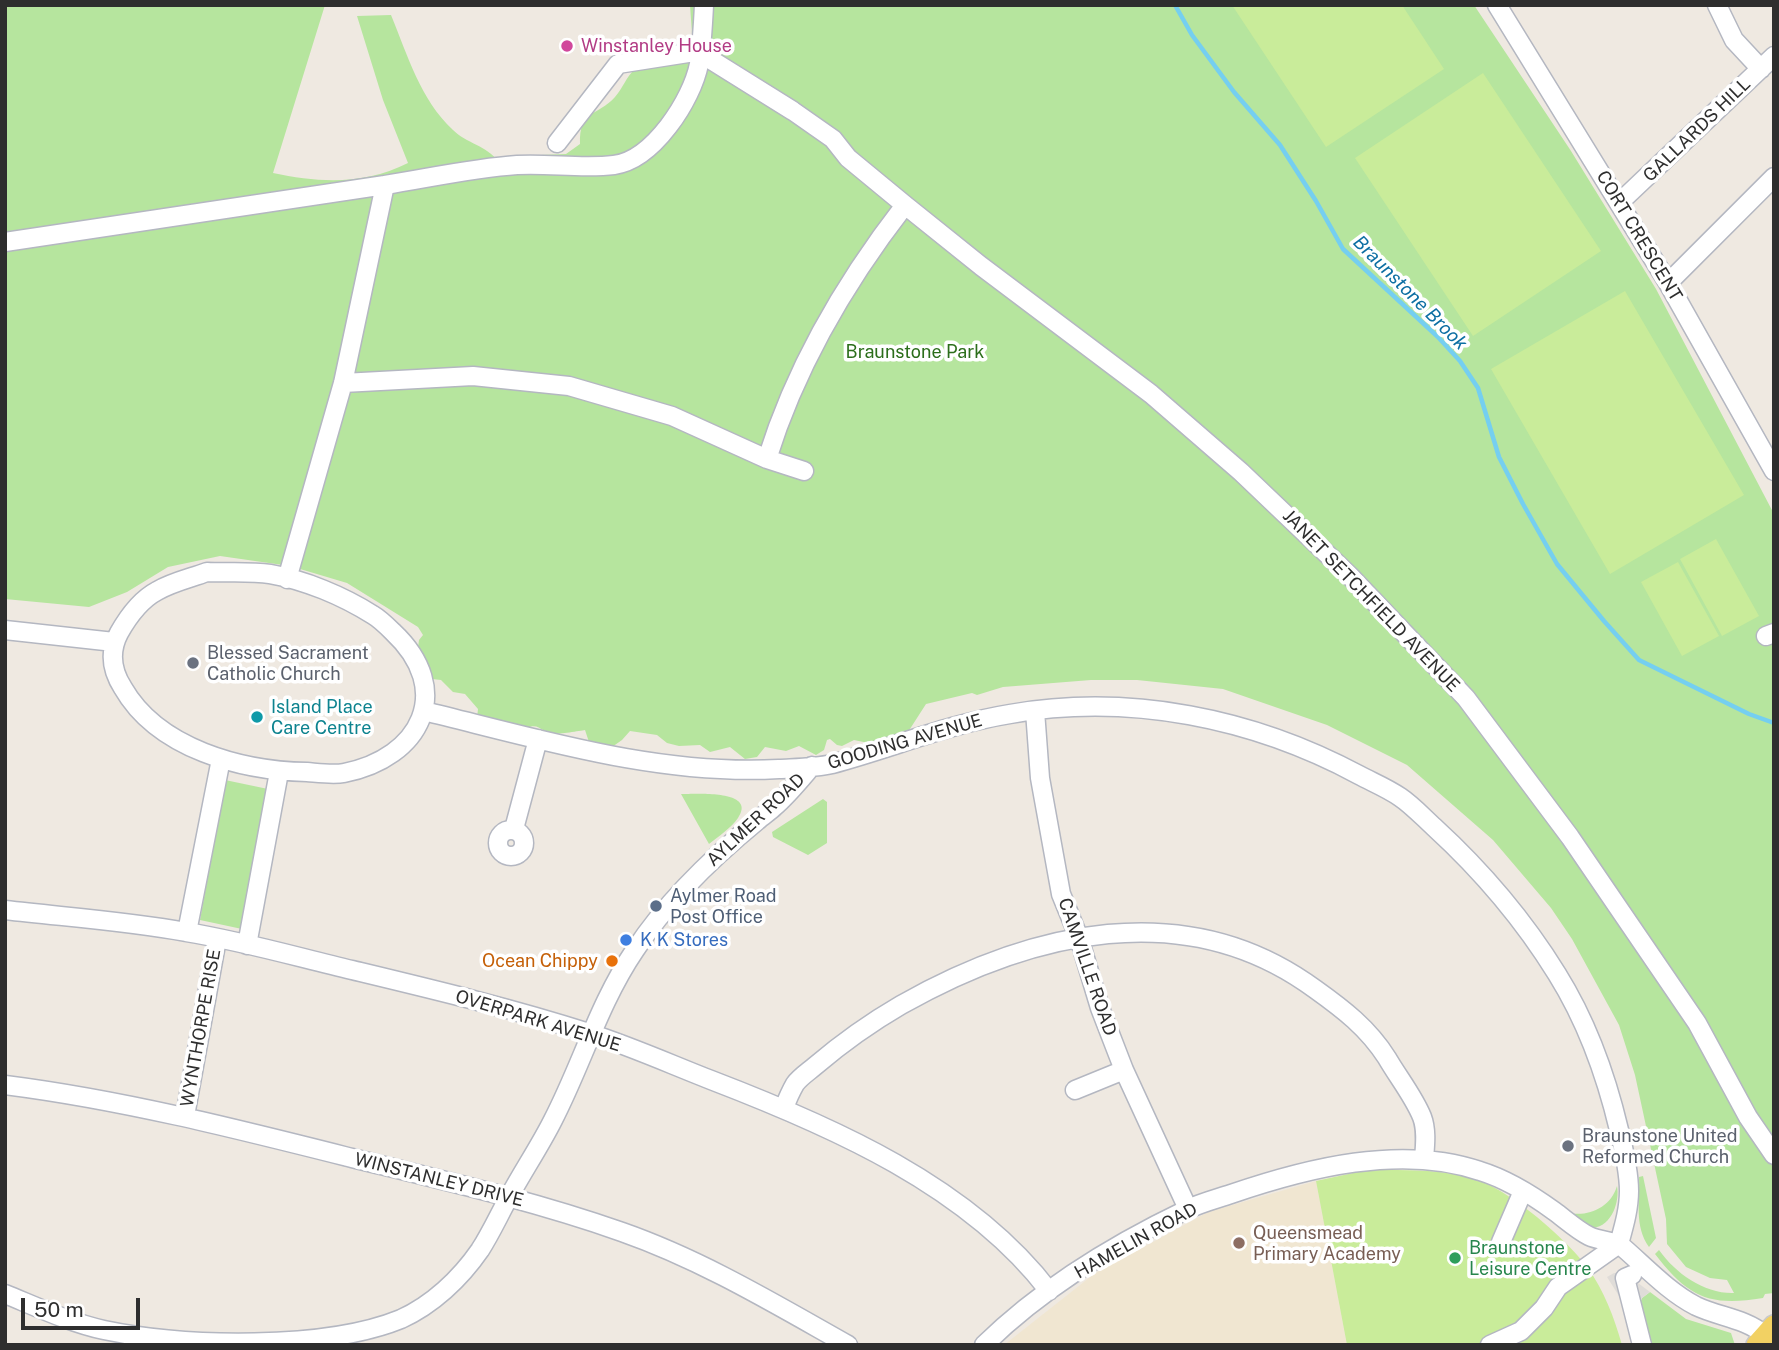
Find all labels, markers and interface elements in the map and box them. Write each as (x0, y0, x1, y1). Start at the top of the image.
place label: Winstanley House (581, 35, 732, 57)
marker: Winstanley House (559, 38, 575, 54)
street label: GALLARDS HILL (1639, 73, 1755, 187)
street label: CORT CRESCENT (1592, 167, 1686, 305)
water label: Braunstone Brook (1348, 231, 1472, 355)
park label: Braunstone Park (846, 341, 984, 363)
street label: JANET SETCHFIELD AVENUE (1278, 505, 1464, 697)
place label: Blessed Sacrament Catholic Church (207, 642, 369, 684)
marker: Blessed Sacrament Catholic Church (185, 655, 201, 671)
place label: Island Place Care Centre (271, 696, 373, 738)
marker: Island Place Care Centre (249, 709, 265, 725)
street label: GOODING AVENUE (825, 710, 985, 774)
street label: AYLMER ROAD (702, 769, 810, 871)
place label: Aylmer Road Post Office (670, 885, 776, 928)
street label: CAMVILLE ROAD (1053, 895, 1121, 1039)
marker: Aylmer Road Post Office (648, 898, 664, 914)
place label: K K Stores (640, 929, 728, 951)
marker: K K Stores (618, 932, 634, 948)
street label: WYNTHORPE RISE (176, 947, 226, 1109)
place label: Ocean Chippy (482, 950, 598, 972)
marker: Ocean Chippy (604, 953, 620, 969)
street label: OVERPARK AVENUE (453, 986, 623, 1056)
place label: Braunstone United Reformed Church (1582, 1125, 1738, 1168)
marker: Braunstone United Reformed Church (1560, 1138, 1576, 1154)
street label: WINSTANLEY DRIVE (352, 1149, 526, 1211)
street label: HAMELIN ROAD (1071, 1198, 1201, 1284)
place label: Queensmead Primary Academy (1253, 1222, 1401, 1264)
marker: Queensmead Primary Academy (1231, 1235, 1247, 1251)
place label: Braunstone Leisure Centre (1469, 1237, 1591, 1280)
marker: Braunstone Leisure Centre (1447, 1250, 1463, 1266)
scale bar (24, 1284, 144, 1328)
text: 50 m (34, 1297, 84, 1322)

